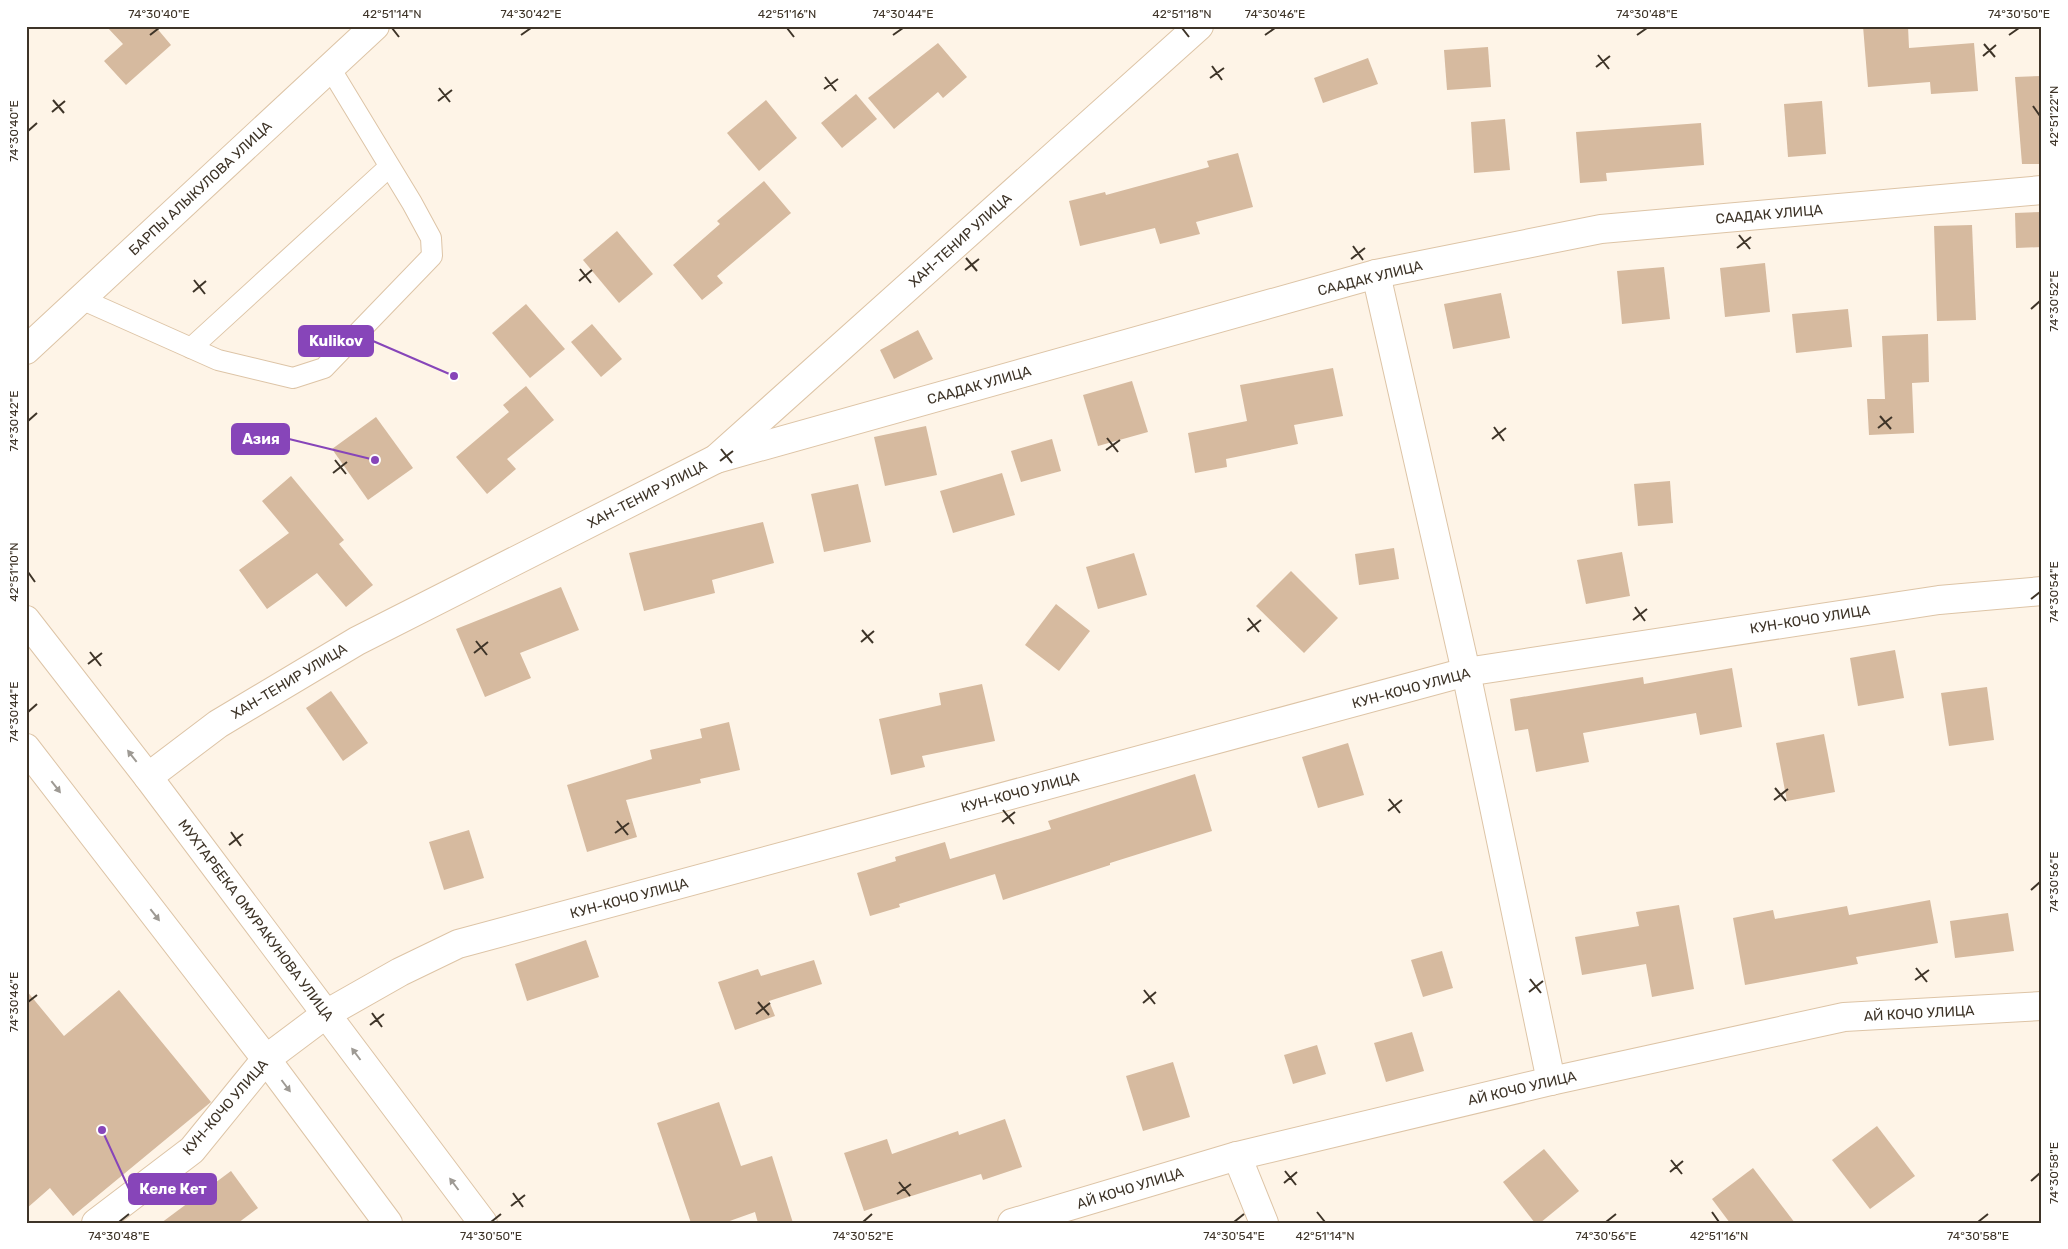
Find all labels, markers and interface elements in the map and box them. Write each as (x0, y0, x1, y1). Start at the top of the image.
text: 74°30'40"E (128, 7, 190, 21)
text: 42°51'14"N (363, 7, 422, 21)
text: 74°30'42"E (501, 7, 561, 21)
text: 42°51'16"N (758, 7, 816, 21)
text: 74°30'44"E (872, 7, 934, 21)
text: 42°51'18"N (1152, 7, 1212, 21)
text: 74°30'46"E (1245, 7, 1305, 21)
text: 74°30'48"E (1616, 7, 1678, 21)
text: 74°30'50"E (1988, 7, 2050, 21)
text: 42°51'22"N (2047, 86, 2061, 146)
text: 74°30'40"E (7, 100, 21, 162)
street label: БАРПЫ АЛЫКУЛОВА УЛИЦА (125, 117, 276, 259)
street label: ХАН-ТЕНИР УЛИЦА (906, 189, 1016, 291)
street label: СААДАК УЛИЦА (1715, 201, 1824, 228)
street label: СААДАК УЛИЦА (1316, 257, 1425, 300)
text: 74°30'52"E (2047, 270, 2061, 332)
callout: Kulikov (299, 326, 373, 356)
text: Kulikov (309, 332, 363, 350)
street label: СААДАК УЛИЦА (925, 362, 1034, 408)
text: 74°30'42"E (7, 391, 21, 451)
callout: Азия (232, 424, 289, 454)
text: Азия (242, 430, 280, 448)
street label: ХАН-ТЕНИР УЛИЦА (585, 457, 710, 532)
text: 42°51'10"N (7, 542, 21, 602)
text: 74°30'54"E (2047, 561, 2061, 623)
street label: КУН-КОЧО УЛИЦА (1749, 601, 1872, 637)
street label: ХАН-ТЕНИР УЛИЦА (228, 640, 351, 723)
street label: КУН-КОЧО УЛИЦА (1350, 664, 1473, 712)
text: 74°30'44"E (7, 681, 21, 743)
one-way arrow (126, 750, 137, 763)
street label: КУН-КОЧО УЛИЦА (959, 768, 1082, 816)
one-way arrow (51, 780, 61, 794)
street label: МУХТАРБЕКА ОМУРАКУНОВА УЛИЦА (174, 816, 337, 1025)
text: 74°30'56"E (2047, 852, 2061, 913)
street label: КУН-КОЧО УЛИЦА (568, 874, 691, 922)
one-way arrow (150, 909, 161, 922)
text: 74°30'46"E (7, 972, 21, 1032)
street label: АЙ КОЧО УЛИЦА (1863, 1001, 1975, 1025)
one-way arrow (351, 1047, 361, 1061)
street label: КУН-КОЧО УЛИЦА (179, 1055, 272, 1159)
street label: АЙ КОЧО УЛИЦА (1466, 1067, 1579, 1109)
one-way arrow (281, 1079, 291, 1093)
text: 74°30'58"E (2047, 1142, 2061, 1204)
street label: АЙ КОЧО УЛИЦА (1074, 1163, 1186, 1213)
callout: Келе Кет (129, 1174, 216, 1204)
one-way arrow (448, 1178, 459, 1191)
text: Келе Кет (139, 1180, 208, 1198)
text: 74°30'48"E (88, 1229, 150, 1243)
text: 74°30'50"E (460, 1229, 522, 1243)
text: 74°30'52"E (832, 1229, 894, 1243)
text: 74°30'54"E (1203, 1229, 1265, 1243)
text: 42°51'14"N (1296, 1229, 1355, 1243)
text: 74°30'56"E (1576, 1229, 1637, 1243)
text: 42°51'16"N (1690, 1229, 1748, 1243)
text: 74°30'58"E (1947, 1229, 2009, 1243)

